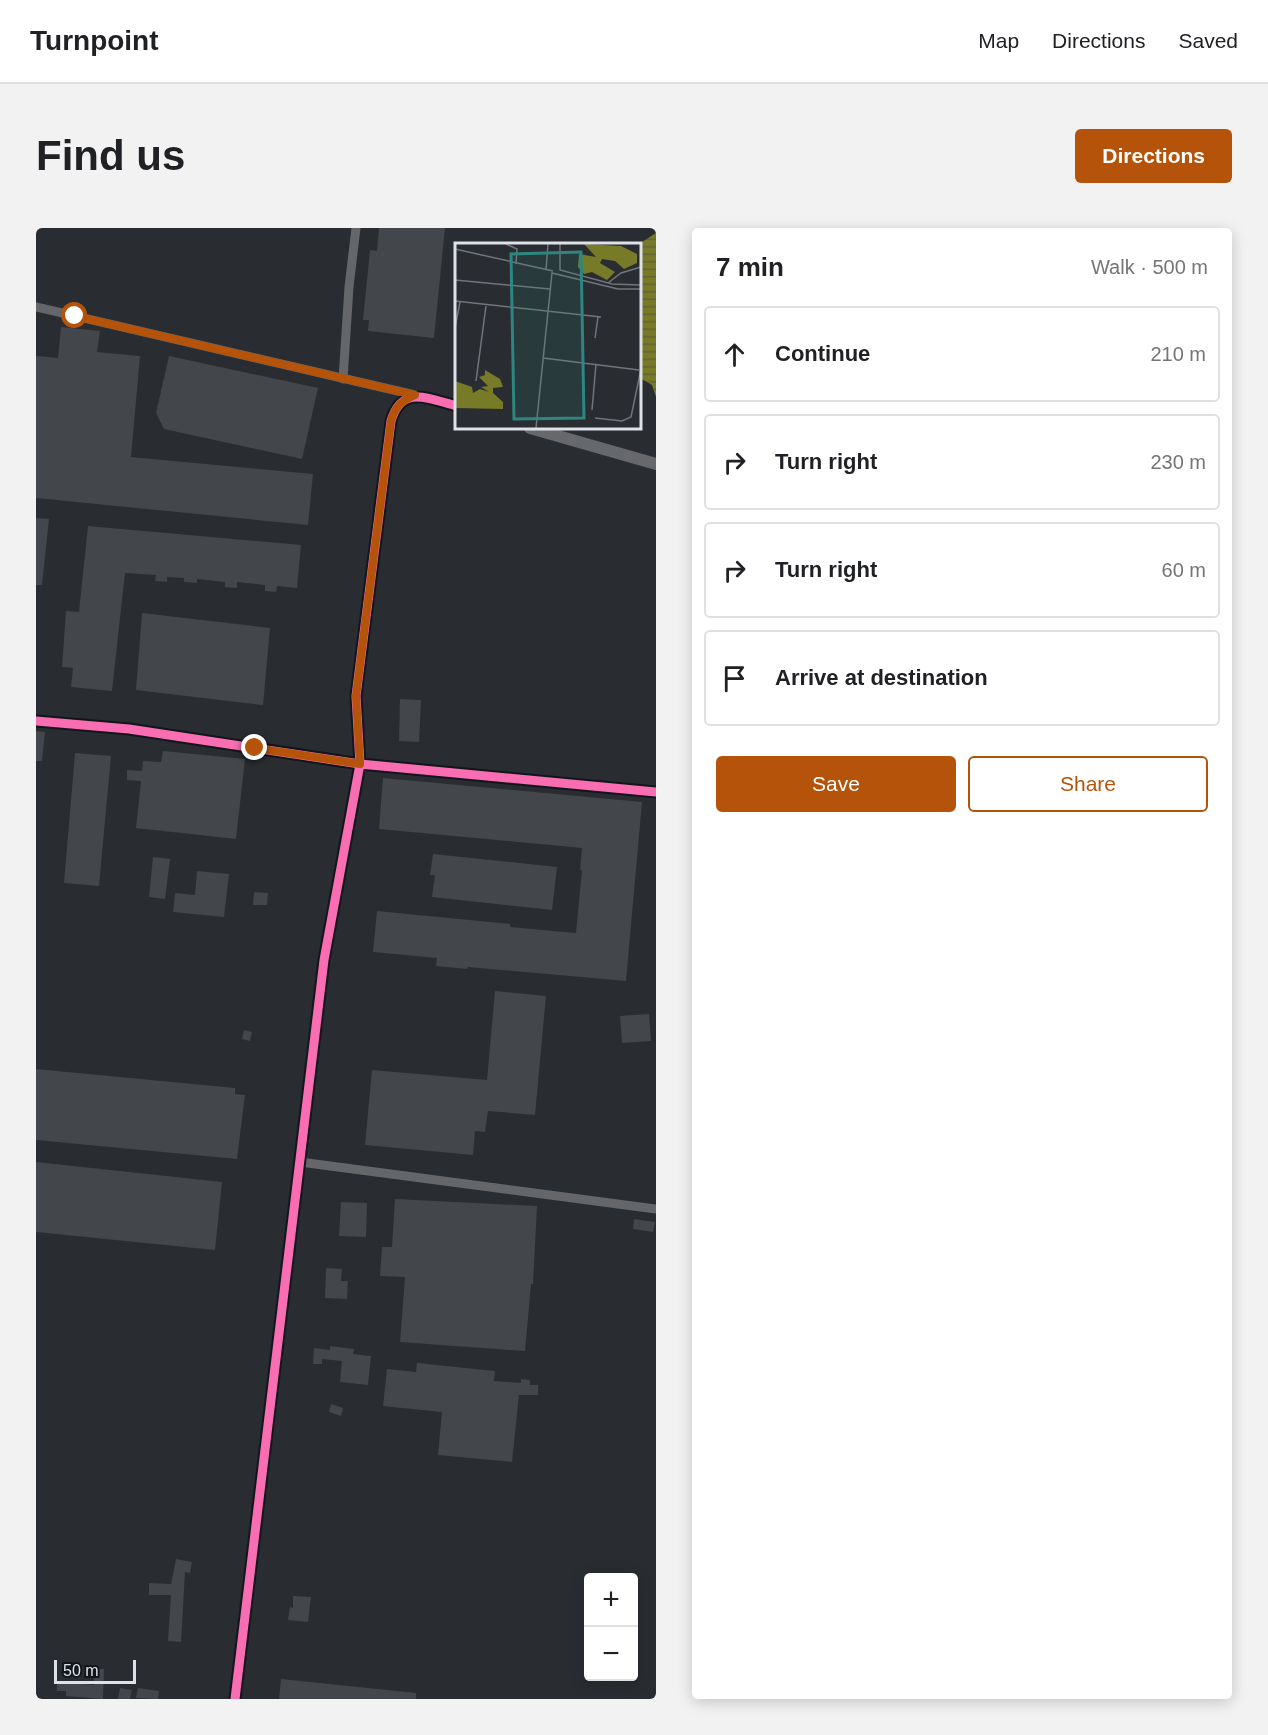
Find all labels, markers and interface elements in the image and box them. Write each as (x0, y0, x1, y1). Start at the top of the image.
text: Turnpoint (30, 25, 159, 56)
text: Map (978, 29, 1019, 52)
text: Directions (1052, 29, 1145, 52)
text: Saved (1178, 29, 1238, 52)
button: Directions (1075, 129, 1232, 183)
text: Find us (36, 132, 185, 179)
inset map (455, 243, 641, 429)
text: 7 min (716, 252, 784, 282)
text: Walk · 500 m (1091, 256, 1208, 278)
route start (61, 302, 87, 328)
icon: ahead (718, 338, 751, 371)
text: Continue (775, 341, 870, 366)
text: 210 m (1150, 343, 1206, 365)
icon: right (718, 446, 751, 479)
text: Turn right (775, 449, 877, 474)
text: 230 m (1150, 451, 1206, 473)
icon: right (718, 554, 751, 587)
text: Turn right (775, 557, 877, 582)
text: 60 m (1162, 559, 1206, 581)
icon: arrive (718, 662, 751, 695)
text: Arrive at destination (775, 665, 988, 690)
route end (241, 734, 267, 760)
button: Save (716, 756, 956, 812)
button: Share (968, 756, 1208, 812)
map controls (584, 1573, 638, 1681)
button: + (584, 1573, 638, 1627)
button: − (584, 1627, 638, 1681)
scale bar (54, 1657, 136, 1684)
text: 50 m (63, 1662, 99, 1679)

